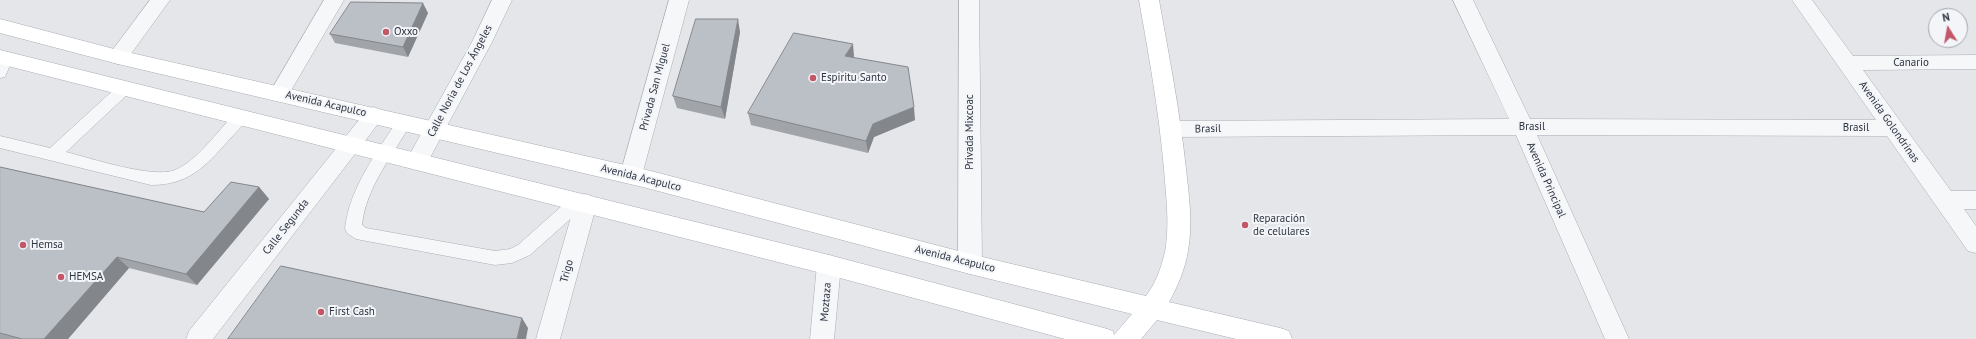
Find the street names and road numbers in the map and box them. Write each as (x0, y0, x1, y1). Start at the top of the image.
street label: Calle Noria de Los Ángeles (425, 23, 495, 139)
street label: Privada San Miguel (637, 42, 673, 132)
street label: Canario (1893, 56, 1929, 70)
street label: Avenida Golondrinas (1856, 79, 1922, 165)
street label: Avenida Acapulco (284, 88, 368, 120)
street label: Privada Mixcoac (963, 94, 977, 170)
street label: Brasil (1519, 120, 1545, 134)
street label: Brasil (1843, 121, 1869, 135)
street label: Brasil (1195, 122, 1221, 136)
street label: Avenida Principal (1523, 140, 1569, 220)
street label: Avenida Acapulco (599, 162, 683, 194)
street label: Calle Segunda (260, 197, 312, 257)
street label: Avenida Acapulco (913, 243, 997, 275)
street label: Trigo (558, 258, 576, 284)
street label: Moztaza (818, 282, 834, 322)

